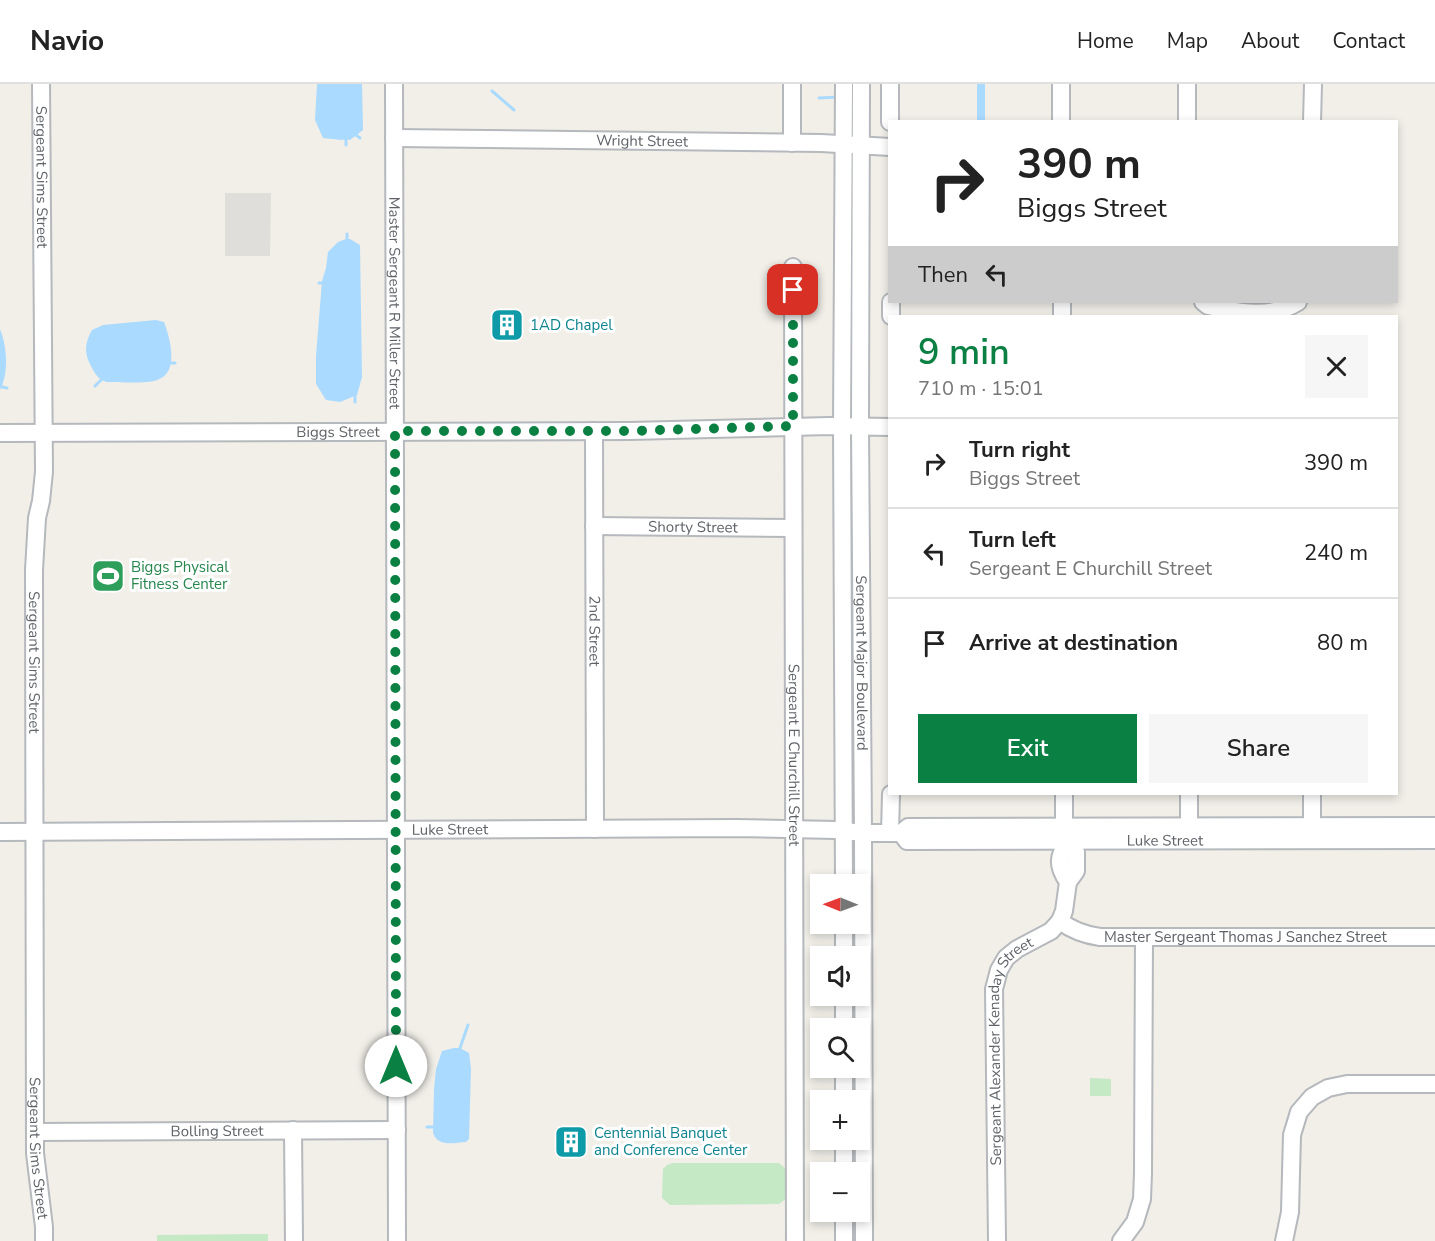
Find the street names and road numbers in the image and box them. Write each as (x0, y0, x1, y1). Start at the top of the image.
street label: Sergeant Sims Street (31, 106, 52, 249)
street label: Wright Street (596, 130, 689, 151)
street label: Master Sergeant R Miller Street (384, 197, 405, 410)
street label: Biggs Street (296, 422, 380, 442)
street label: Shorty Street (648, 517, 739, 537)
street label: Sergeant Major Boulevard (851, 575, 872, 751)
street label: Sergeant Sims Street (24, 591, 44, 734)
street label: 2nd Street (584, 595, 605, 667)
street label: Sergeant E Churchill Street (784, 664, 804, 847)
street label: Luke Street (412, 819, 489, 840)
street label: Luke Street (1127, 830, 1204, 851)
street label: Master Sergeant Thomas J Sanchez Street (1104, 927, 1387, 947)
street label: Sergeant Alexander Kenaday Street (984, 932, 1037, 1166)
street label: Sergeant Sims Street (25, 1077, 53, 1221)
street label: Bolling Street (170, 1121, 264, 1141)

